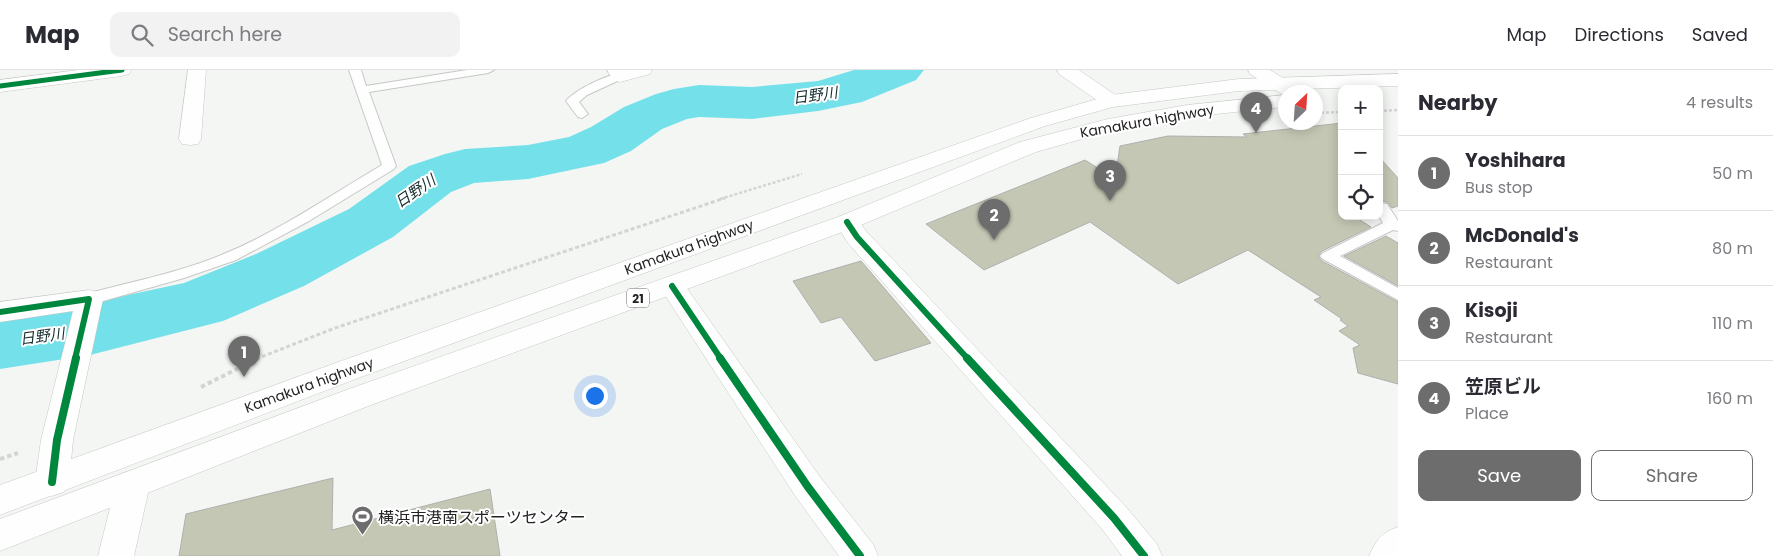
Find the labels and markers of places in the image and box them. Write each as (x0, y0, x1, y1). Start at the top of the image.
pin: 4 (1240, 92, 1272, 133)
pin: 3 (1094, 160, 1126, 201)
pin: 2 (978, 199, 1010, 240)
pin: 1 (228, 336, 260, 377)
sports icon: 横浜市港南スポーツセンター (350, 505, 374, 536)
place label: 横浜市港南スポーツセンター (378, 506, 586, 529)

